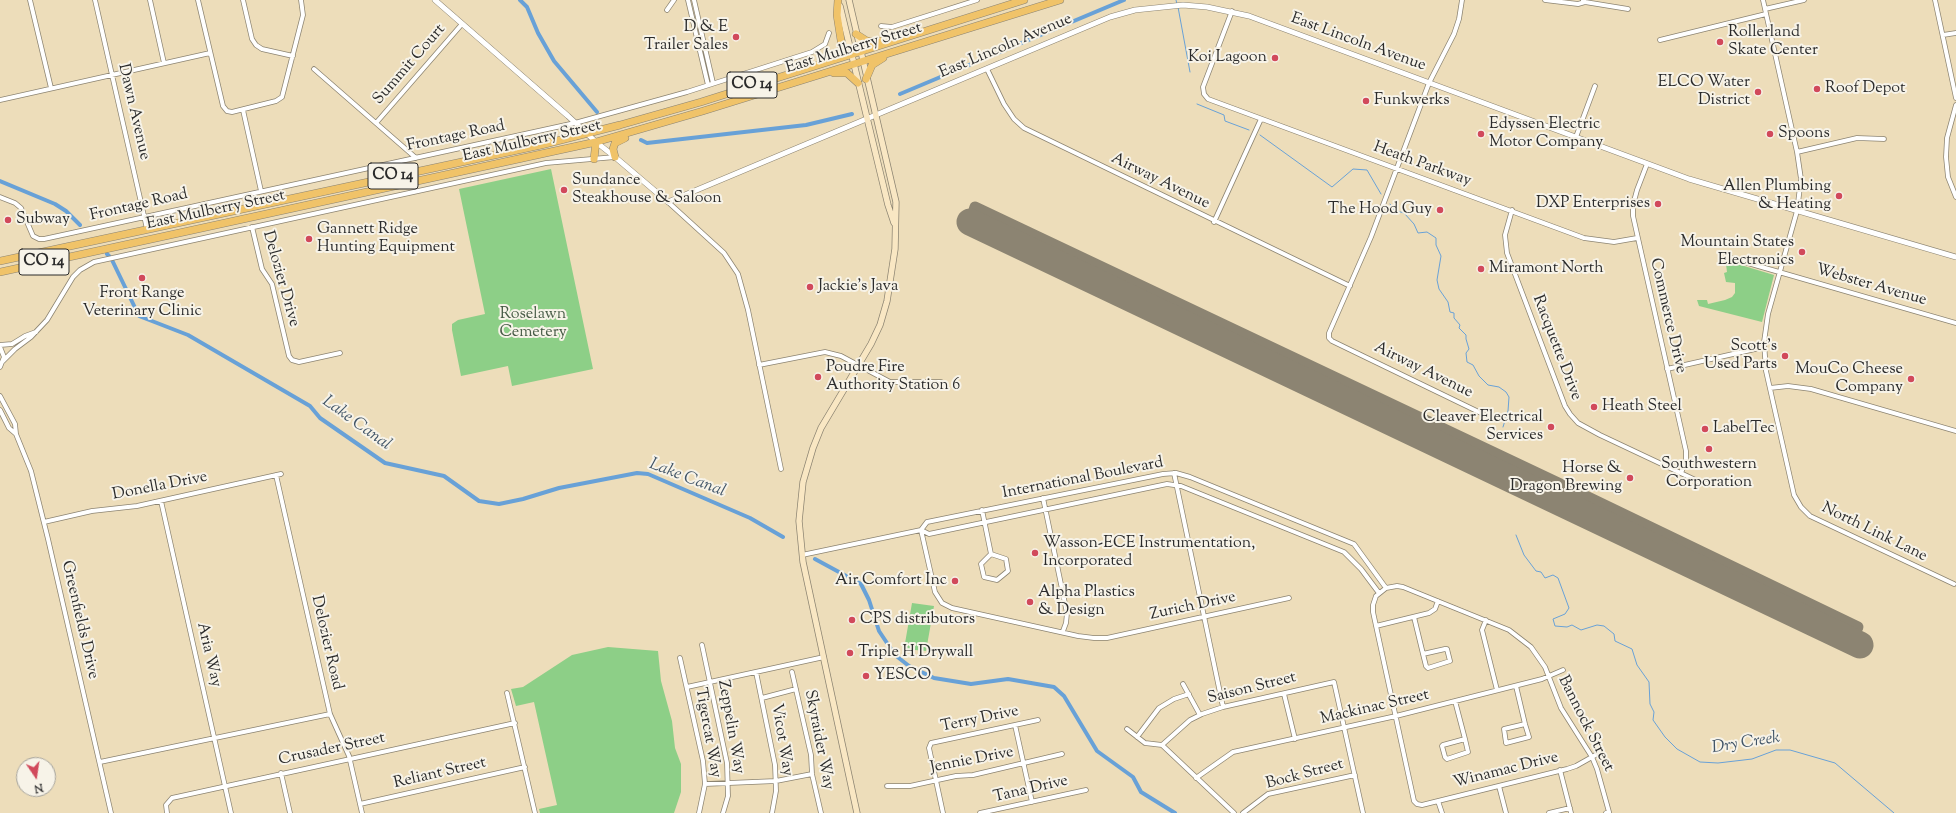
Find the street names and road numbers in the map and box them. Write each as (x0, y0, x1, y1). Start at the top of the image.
street label: East Lincoln Avenue (937, 10, 1075, 84)
street label: East Lincoln Avenue (1288, 10, 1428, 76)
street label: East Mulberry Street (784, 19, 924, 79)
street label: Summit Court (370, 21, 450, 109)
street label: Dawn Avenue (113, 62, 153, 162)
road number: CO 14 (727, 72, 777, 98)
street label: Frontage Road (405, 117, 507, 157)
street label: East Mulberry Street (461, 117, 603, 167)
street label: Heath Parkway (1370, 138, 1474, 192)
street label: Airway Avenue (1108, 150, 1212, 214)
road number: CO 14 (368, 163, 418, 189)
street label: Frontage Road (88, 185, 190, 227)
street label: East Mulberry Street (145, 187, 287, 235)
street label: Delozier Drive (257, 229, 303, 329)
road number: CO 14 (19, 249, 69, 275)
street label: Commerce Drive (1644, 257, 1690, 375)
street label: Webster Avenue (1813, 261, 1929, 311)
street label: Racquette Drive (1527, 292, 1585, 404)
street label: Airway Avenue (1371, 339, 1475, 403)
street label: International Boulevard (1001, 454, 1165, 504)
street label: Donella Drive (111, 468, 209, 506)
street label: North Link Lane (1818, 499, 1930, 567)
street label: Greenfields Drive (56, 559, 102, 681)
street label: Zurich Drive (1148, 589, 1238, 625)
street label: Delozier Road (306, 594, 346, 692)
street label: Aria Way (191, 621, 225, 689)
street label: Saison Street (1206, 669, 1298, 709)
street label: Bannock Street (1552, 673, 1618, 775)
street label: Zeppelin Way (712, 679, 748, 775)
street label: Tigercat Way (690, 686, 724, 780)
street label: Mackinac Street (1319, 686, 1431, 730)
street label: Skyraider Way (799, 688, 837, 792)
street label: Vicot Way (766, 702, 796, 778)
street label: Terry Drive (939, 702, 1021, 738)
street label: Crusader Street (277, 729, 387, 771)
street label: Jennie Drive (929, 743, 1015, 779)
street label: Winamac Drive (1451, 749, 1561, 793)
street label: Reliant Street (392, 754, 488, 794)
street label: Bock Street (1264, 755, 1346, 795)
street label: Tana Drive (992, 772, 1070, 808)

